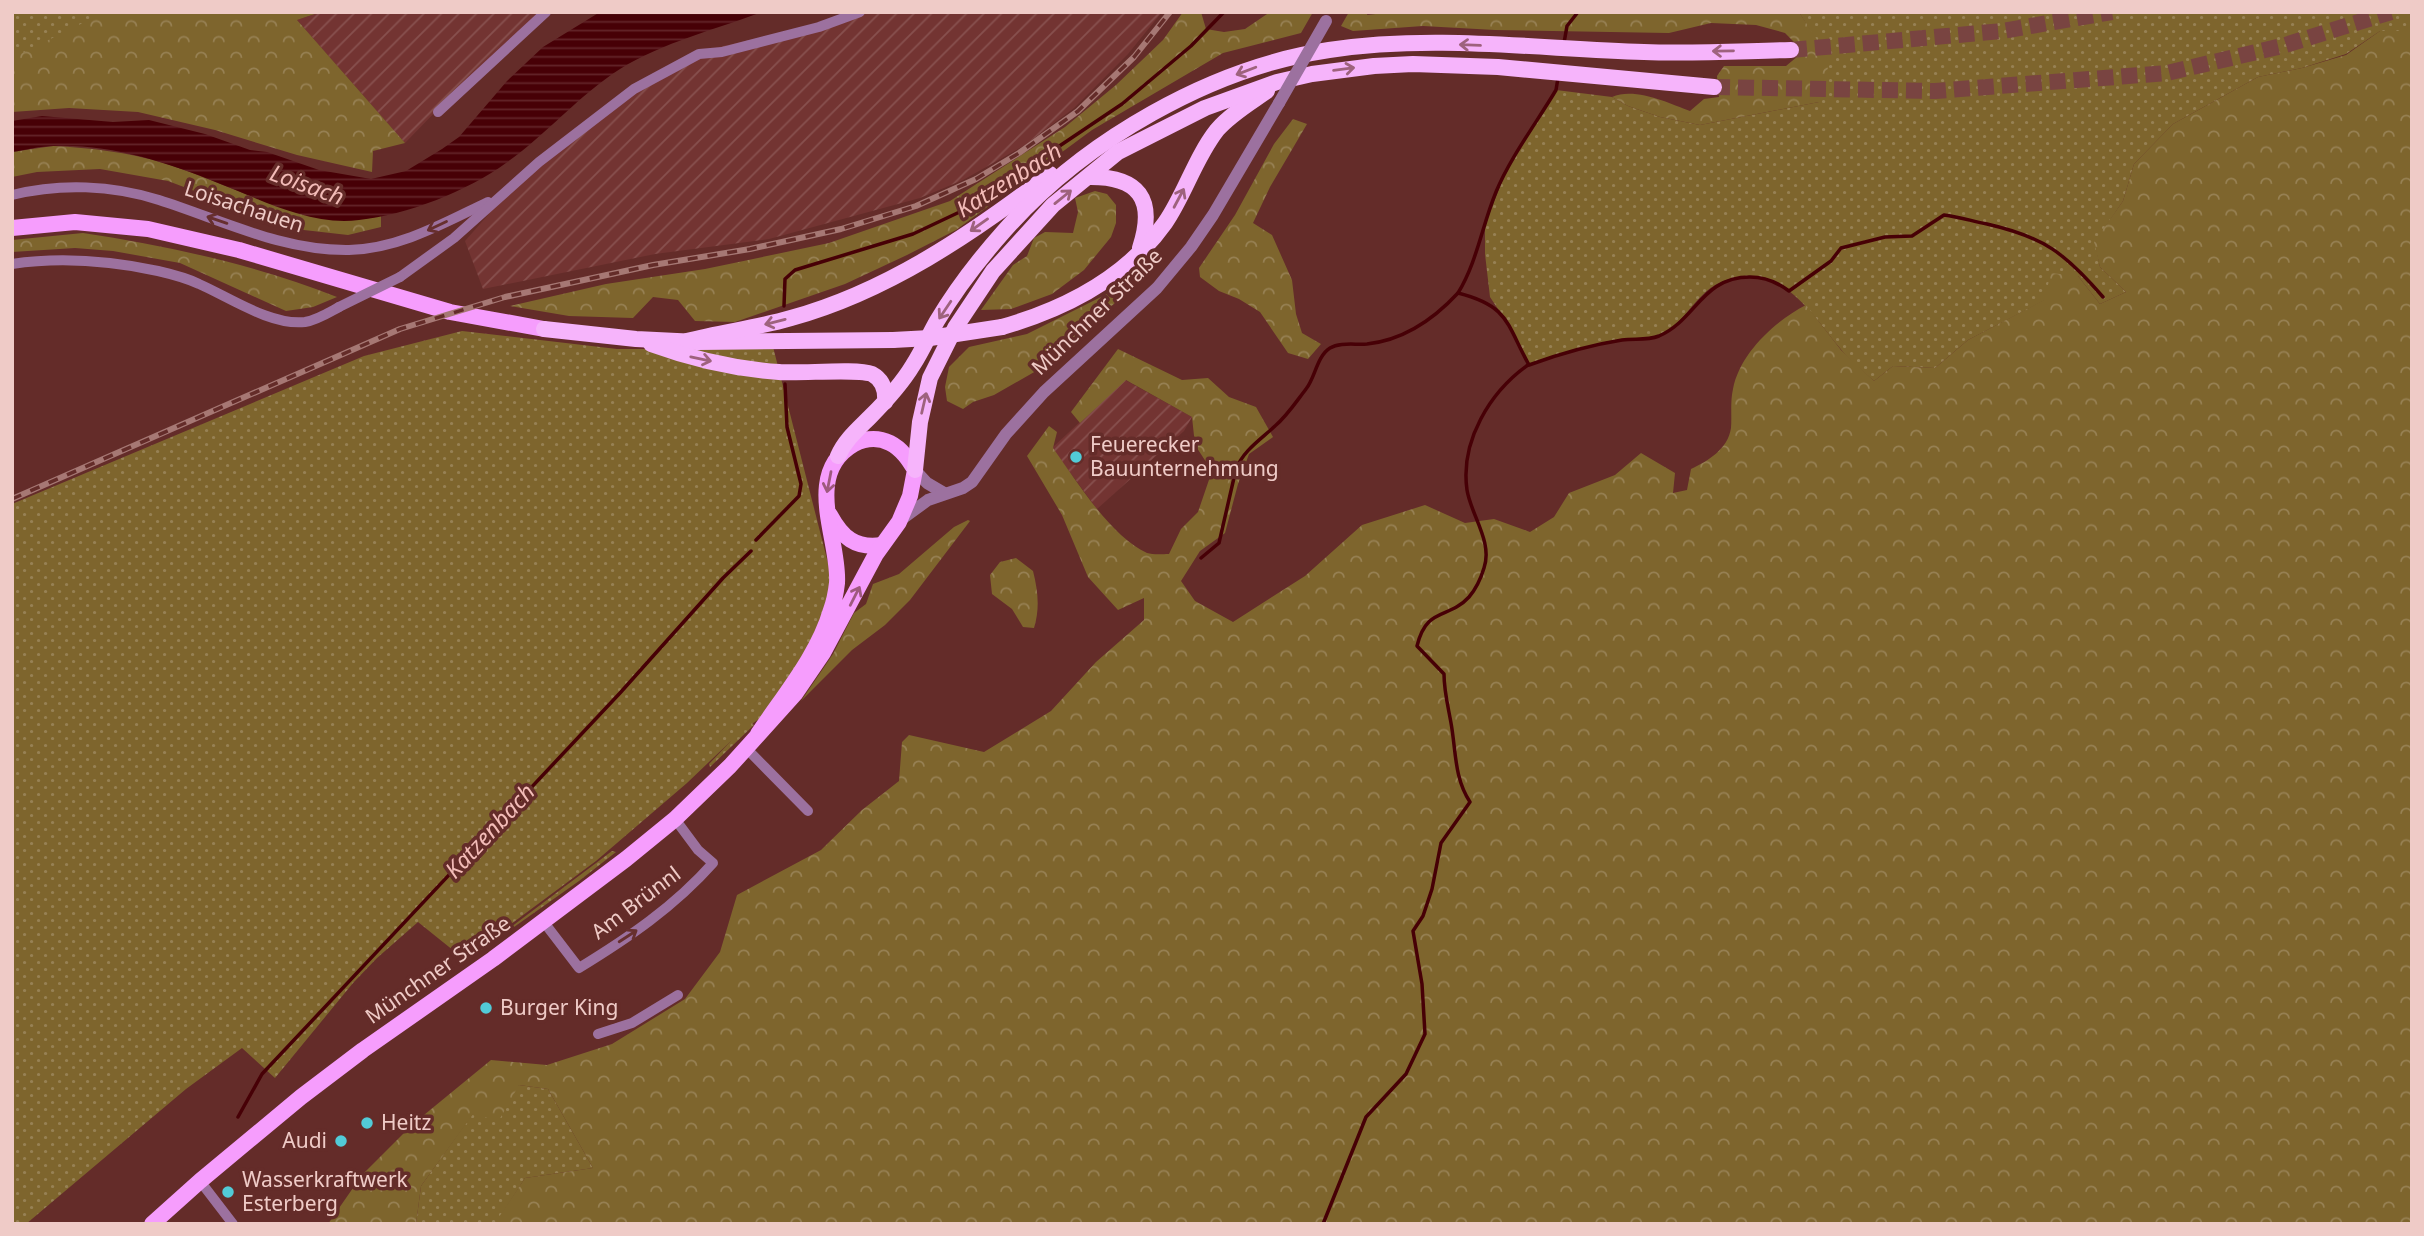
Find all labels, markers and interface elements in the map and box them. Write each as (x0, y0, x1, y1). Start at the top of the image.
one-way arrow (1459, 38, 1482, 52)
one-way arrow (1711, 44, 1734, 58)
one-way arrow (1332, 63, 1354, 76)
one-way arrow (1236, 66, 1258, 79)
water label: Katzenbach (950, 134, 1067, 224)
water label: Loisach (266, 156, 349, 212)
street label: Loisachauen (181, 174, 307, 238)
one-way arrow (1173, 188, 1187, 208)
one-way arrow (1054, 189, 1072, 205)
one-way arrow (207, 213, 229, 225)
one-way arrow (970, 218, 989, 232)
one-way arrow (427, 220, 448, 233)
street label: Münchner Straße (1025, 242, 1168, 381)
one-way arrow (938, 300, 952, 319)
one-way arrow (764, 316, 787, 329)
one-way arrow (689, 353, 712, 366)
one-way arrow (918, 392, 931, 415)
place label: Feuerecker Bauunternehmung (1090, 430, 1279, 482)
marker: Feuerecker Bauunternehmung (1068, 449, 1084, 465)
one-way arrow (822, 470, 836, 493)
one-way arrow (848, 586, 862, 607)
water label: Katzenbach (437, 776, 541, 885)
street label: Am Brünnl (585, 859, 686, 945)
street label: Münchner Straße (359, 909, 516, 1030)
one-way arrow (618, 929, 637, 944)
place label: Burger King (500, 993, 618, 1021)
marker: Burger King (478, 1000, 494, 1016)
place label: Heitz (381, 1108, 431, 1136)
marker: Heitz (359, 1115, 375, 1131)
place label: Audi (282, 1126, 327, 1154)
marker: Audi (333, 1133, 349, 1149)
place label: Wasserkraftwerk Esterberg (242, 1165, 409, 1217)
marker: Wasserkraftwerk Esterberg (220, 1184, 236, 1200)

